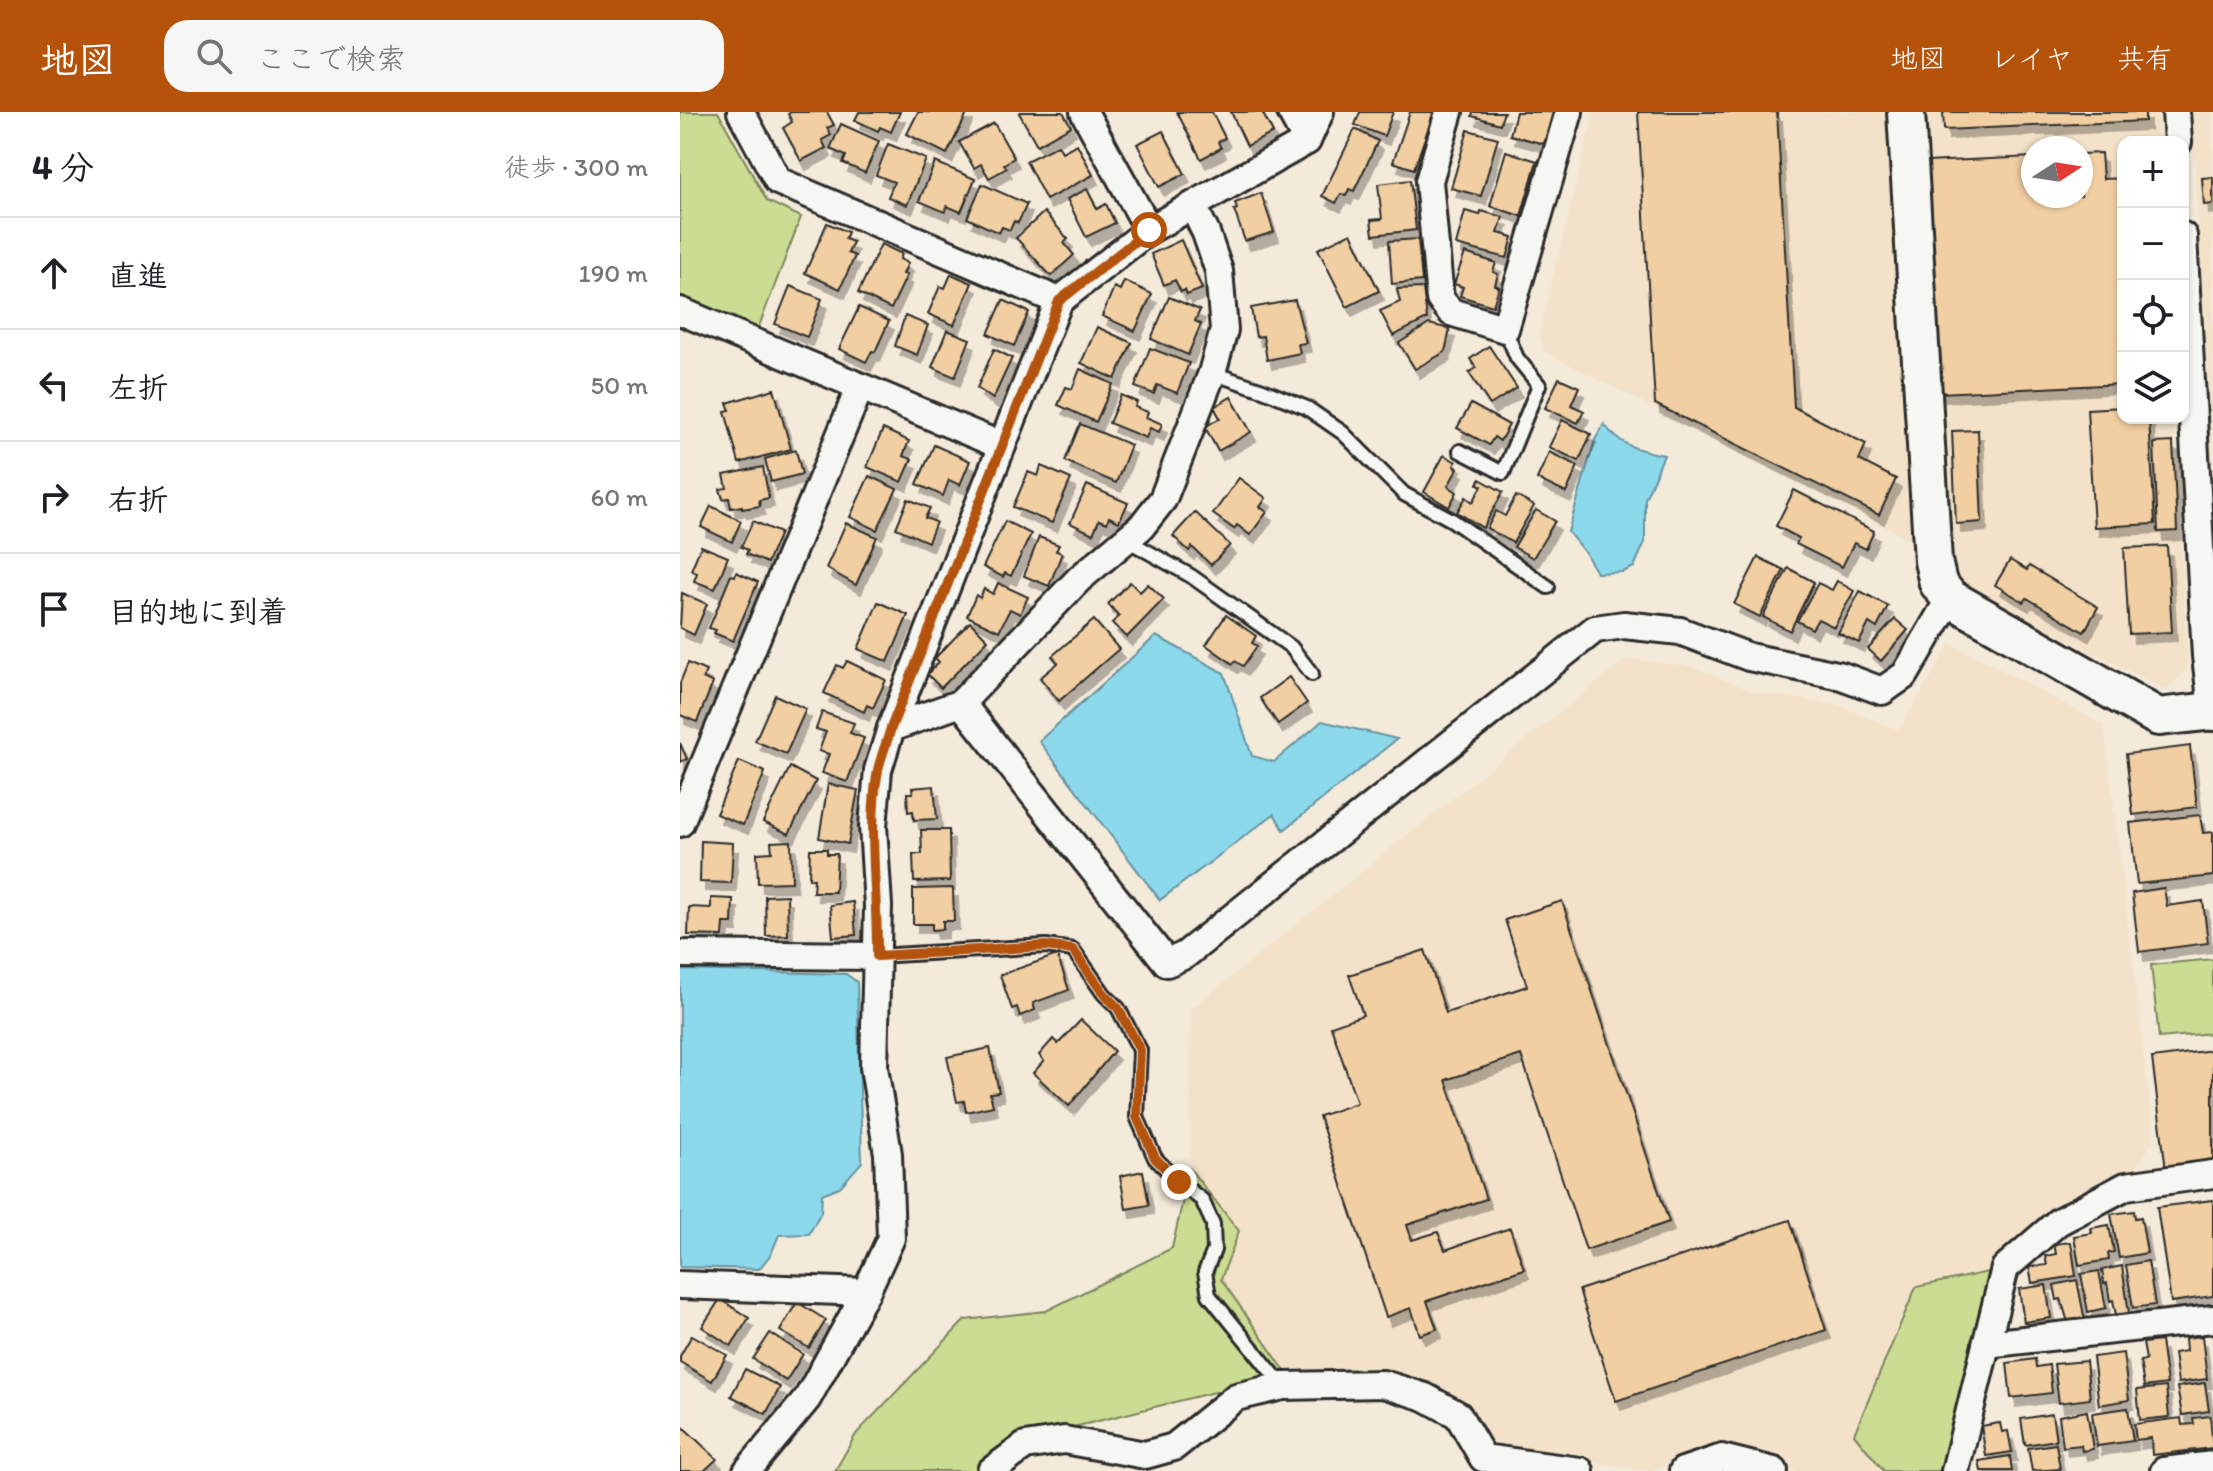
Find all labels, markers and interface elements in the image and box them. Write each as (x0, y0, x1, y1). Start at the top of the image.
search box (164, 20, 724, 92)
icon: search (192, 34, 236, 78)
text: 地図 (40, 37, 116, 83)
text: ここで検索 (256, 40, 406, 77)
text: 地図 (1890, 41, 1946, 75)
text: レイヤ (1990, 41, 2073, 75)
text: 共有 (2117, 41, 2173, 75)
north arrow (2021, 136, 2093, 208)
map controls (2117, 136, 2189, 424)
button: + (2117, 136, 2189, 208)
text: 4 分 (32, 147, 94, 188)
text: 徒歩 · 300 m (504, 151, 648, 183)
button: − (2117, 208, 2189, 280)
route start (1131, 212, 1167, 248)
icon: ahead (32, 251, 76, 295)
text: 直進 (108, 257, 168, 294)
text: 190 m (579, 257, 648, 289)
button: locate (2117, 280, 2189, 352)
button: layers (2117, 352, 2189, 424)
icon: left (32, 363, 76, 407)
text: 左折 (108, 369, 168, 406)
text: 50 m (591, 369, 648, 401)
icon: right (32, 475, 76, 519)
text: 右折 (108, 481, 168, 518)
text: 60 m (591, 481, 648, 513)
icon: arrive (32, 587, 76, 631)
text: 目的地に到着 (108, 593, 288, 630)
route end (1161, 1164, 1197, 1200)

